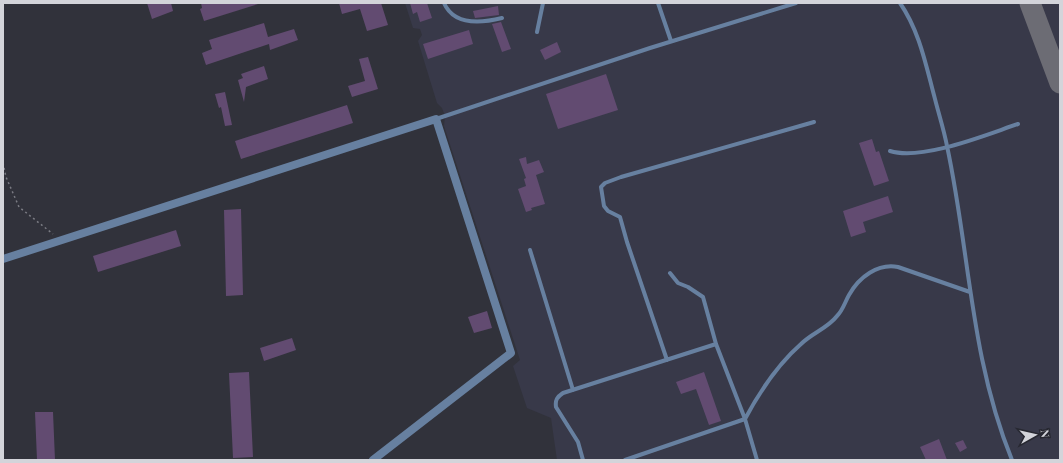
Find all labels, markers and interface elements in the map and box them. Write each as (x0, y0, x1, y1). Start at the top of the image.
north arrow (1015, 415, 1055, 455)
text: N (1037, 429, 1053, 439)

